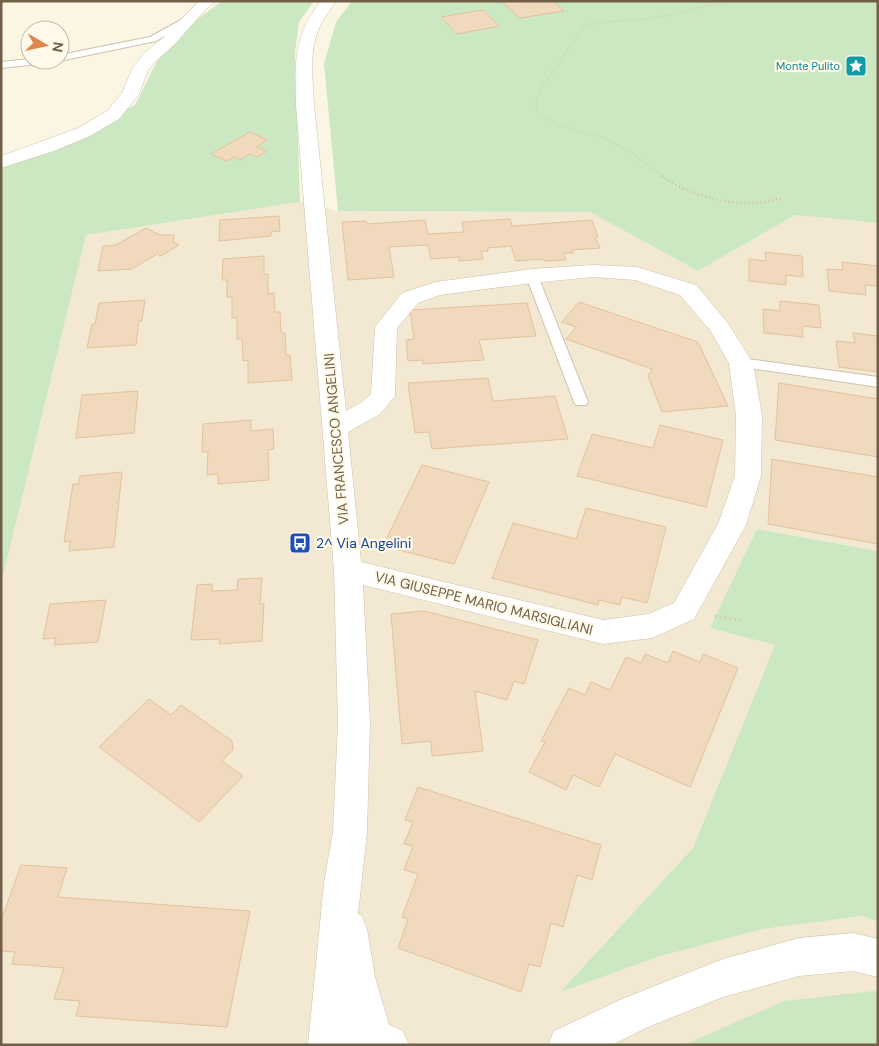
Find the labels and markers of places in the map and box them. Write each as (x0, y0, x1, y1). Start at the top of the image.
place icon: Monte Pulito (844, 54, 868, 78)
place label: Monte Pulito (776, 59, 840, 73)
bus stop icon: 2^ Via Angelini (288, 531, 312, 555)
place label: 2^ Via Angelini (316, 534, 411, 552)

